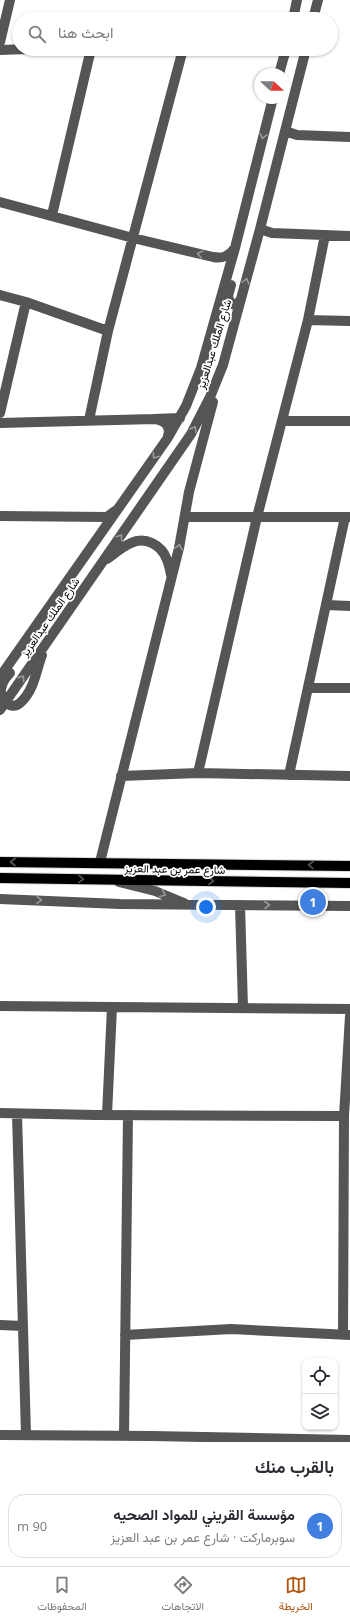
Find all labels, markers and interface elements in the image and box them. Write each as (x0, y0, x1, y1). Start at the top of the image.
search box (12, 12, 338, 56)
text: ابحث هنا (58, 22, 113, 42)
icon: search (26, 23, 48, 45)
north arrow (254, 68, 290, 104)
one-way arrow (260, 133, 268, 139)
one-way arrow (197, 251, 203, 259)
one-way arrow (241, 278, 250, 285)
street label: شارع الملك عبدالعزيز (192, 297, 235, 392)
one-way arrow (189, 426, 196, 434)
one-way arrow (153, 451, 160, 458)
one-way arrow (115, 534, 122, 541)
one-way arrow (174, 544, 182, 550)
street label: شارع الملك عبدالعزيز (16, 574, 83, 661)
one-way arrow (17, 675, 25, 682)
one-way arrow (10, 858, 16, 866)
street label: شارع عمر بن عبد العزيز (123, 860, 226, 878)
one-way arrow (308, 861, 314, 869)
one-way arrow (78, 875, 84, 884)
one-way arrow (208, 877, 214, 885)
pin: 1 (300, 887, 326, 917)
one-way arrow (159, 889, 166, 897)
one-way arrow (36, 896, 42, 904)
your location (196, 897, 216, 917)
one-way arrow (264, 901, 270, 909)
map controls (302, 1358, 338, 1430)
button: locate (302, 1358, 338, 1394)
button: layers (302, 1394, 338, 1430)
text: بالقرب منك (255, 1455, 334, 1478)
text: مؤسسة القريني للمواد الصحيه (113, 1504, 295, 1524)
text: 90 m (17, 1517, 47, 1535)
text: 1 (316, 1517, 324, 1535)
text: سوبرماركت · شارع عمر بن عبد العزيز (110, 1528, 295, 1546)
tab: المحفوظات (37, 1574, 87, 1616)
tab: الاتجاهات (161, 1574, 204, 1616)
tab: الخريطة (279, 1574, 313, 1616)

